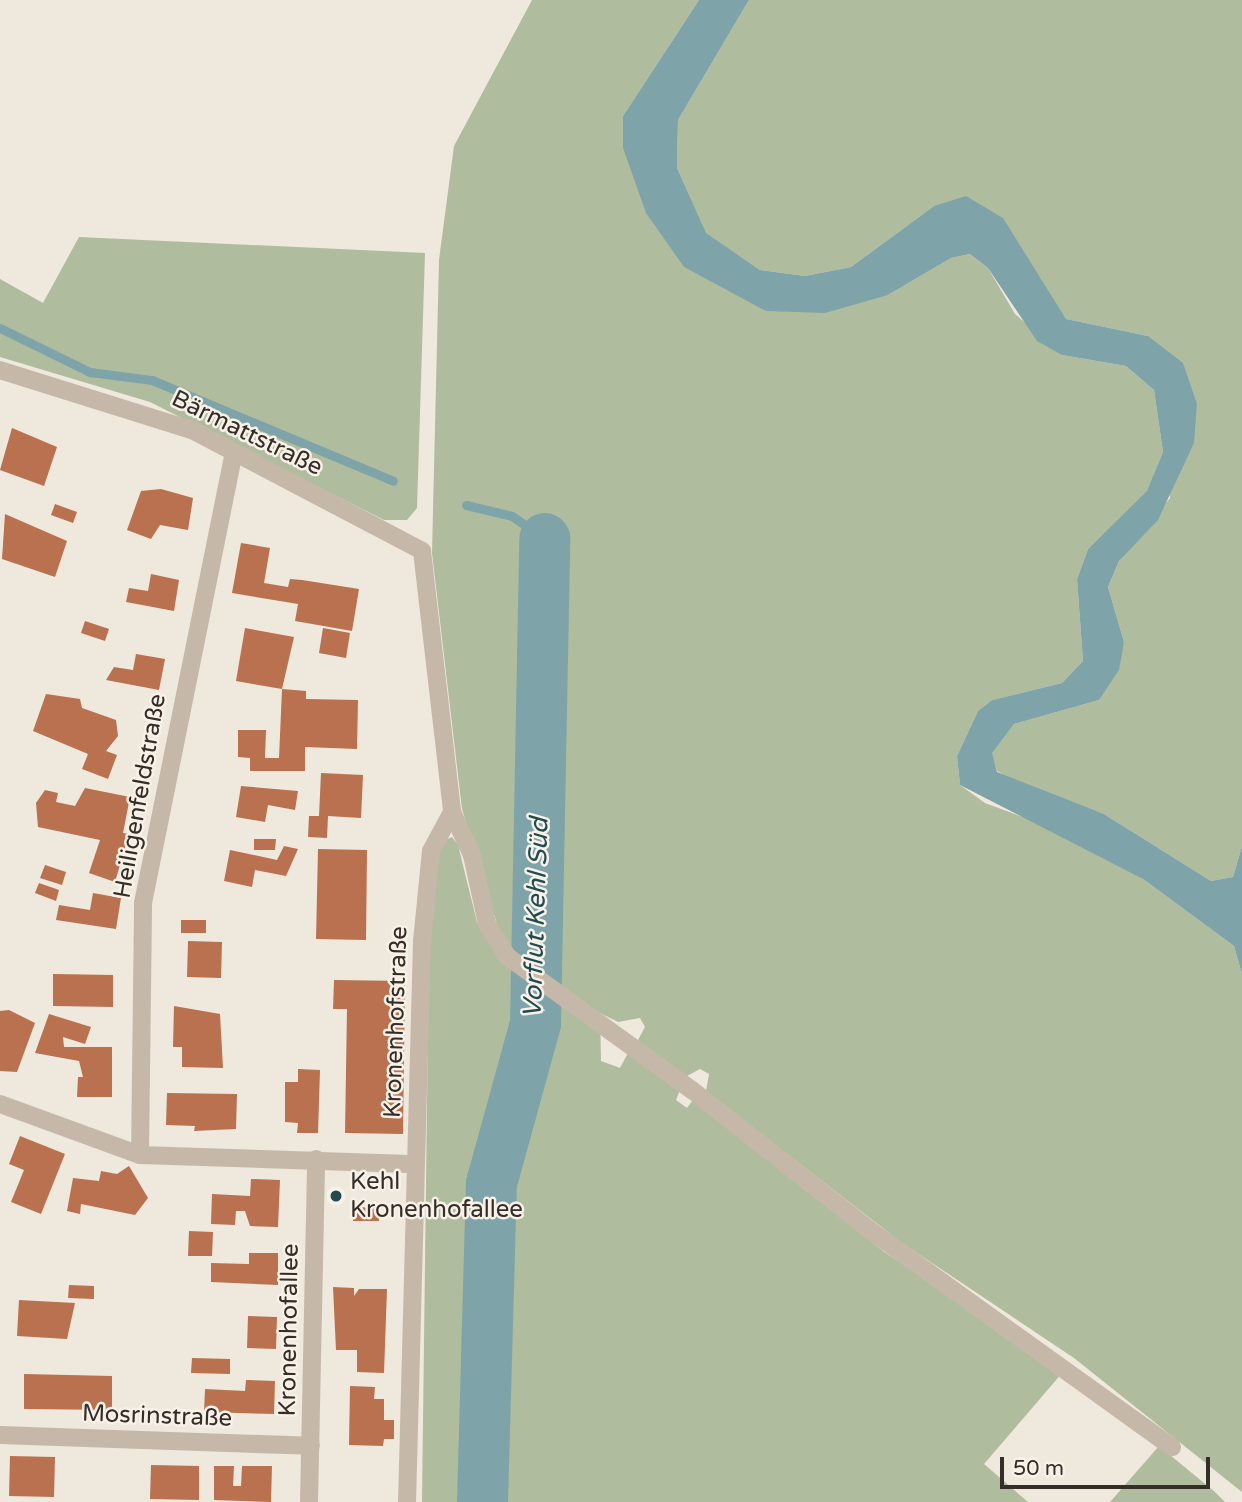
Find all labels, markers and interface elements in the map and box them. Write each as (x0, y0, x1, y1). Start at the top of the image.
street label: Bärmattstraße (167, 384, 327, 482)
street label: Heiligenfeldstraße (108, 692, 172, 900)
water label: Vorflut Kehl Süd (517, 817, 555, 1019)
street label: Kronenhofstraße (378, 926, 414, 1118)
place label: Kehl Kronenhofallee (350, 1168, 523, 1224)
marker: Kehl Kronenhofallee (328, 1188, 344, 1204)
street label: Kronenhofallee (273, 1243, 305, 1417)
street label: Mosrinstraße (81, 1399, 233, 1433)
scale bar (1004, 1442, 1214, 1486)
text: 50 m (1013, 1456, 1064, 1481)

